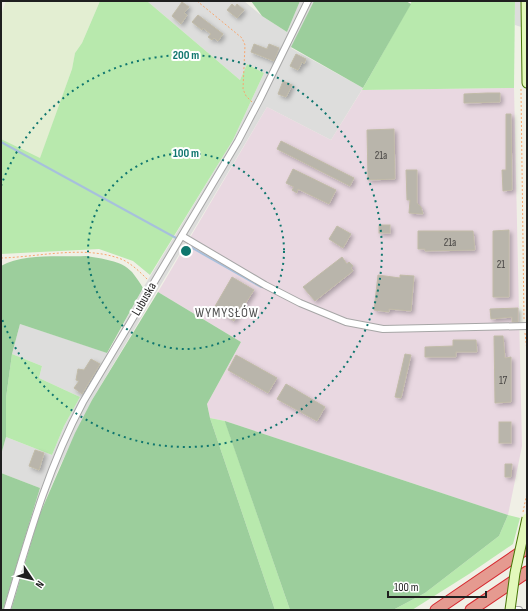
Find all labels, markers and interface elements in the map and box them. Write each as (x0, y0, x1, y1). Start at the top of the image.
text: 200 m (173, 48, 199, 63)
text: 100 m (173, 146, 199, 161)
house number: 21a (375, 149, 387, 162)
house number: 21a (444, 236, 456, 249)
centre of rings (179, 244, 193, 258)
house number: 21 (497, 258, 505, 271)
street label: Lubuska (128, 280, 160, 318)
district label: WYMYSŁÓW (195, 304, 259, 321)
house number: 17 (499, 374, 508, 387)
north arrow (12, 559, 52, 599)
scale bar (388, 573, 486, 599)
text: N (33, 578, 47, 591)
text: 100 m (394, 580, 419, 595)

